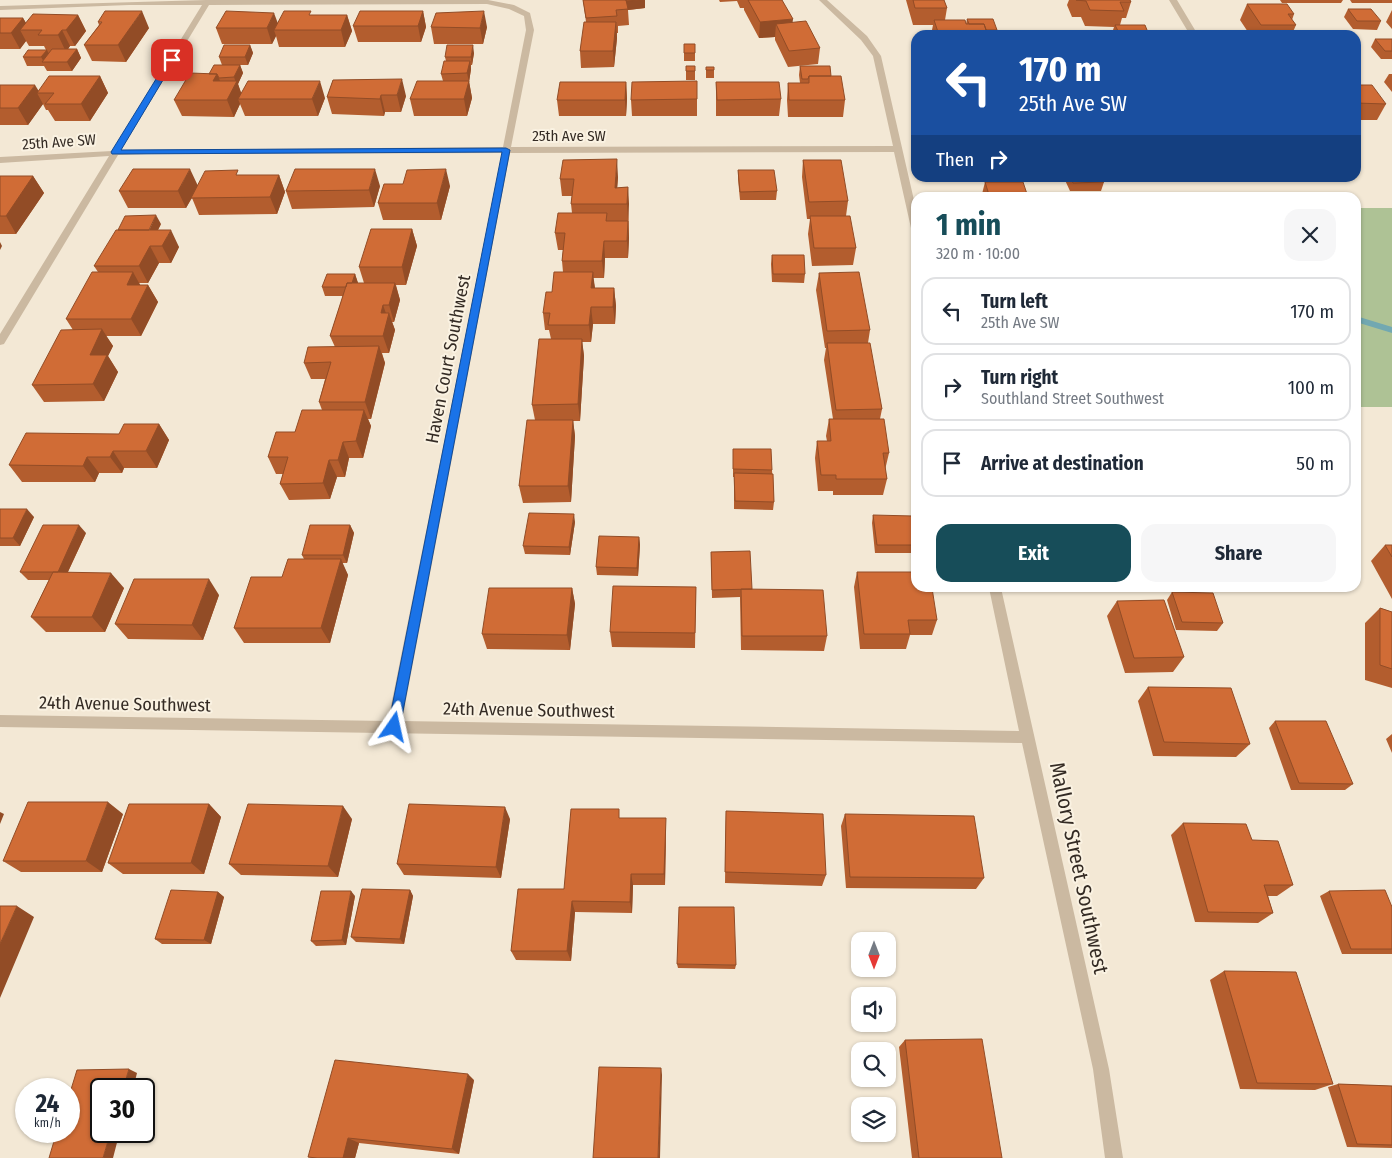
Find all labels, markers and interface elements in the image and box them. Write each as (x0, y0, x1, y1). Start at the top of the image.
pin (151, 39, 193, 81)
icon: arrive (158, 46, 186, 74)
text: 170 m (1019, 48, 1102, 90)
icon: left (936, 50, 1001, 115)
text: 25th Ave SW (1019, 90, 1127, 117)
street label: 25th Ave SW (532, 127, 606, 145)
street label: 25th Ave SW (22, 130, 96, 154)
icon: right (984, 145, 1012, 173)
text: Then (936, 148, 974, 171)
text: 1 min (936, 207, 1001, 243)
button: close (1284, 209, 1336, 261)
text: 320 m · 10:00 (936, 244, 1020, 263)
street label: Haven Court Southwest (421, 273, 475, 445)
text: Turn left (981, 290, 1048, 313)
icon: left (938, 297, 966, 325)
text: 170 m (1290, 300, 1334, 323)
text: 25th Ave SW (981, 313, 1060, 332)
text: Turn right (981, 366, 1058, 389)
icon: right (938, 373, 966, 401)
text: 100 m (1288, 376, 1334, 399)
text: Southland Street Southwest (981, 389, 1164, 408)
icon: arrive (938, 449, 966, 477)
text: Arrive at destination (981, 452, 1144, 475)
text: 50 m (1296, 452, 1334, 475)
button: Exit (936, 524, 1131, 582)
button: Share (1141, 524, 1336, 582)
street label: 24th Avenue Southwest (39, 692, 211, 716)
street label: 24th Avenue Southwest (443, 698, 615, 722)
position arrow (367, 700, 419, 752)
street label: Mallory Street Southwest (1044, 760, 1114, 976)
north arrow (851, 932, 896, 978)
map controls (851, 932, 896, 1142)
button: sound (851, 987, 896, 1032)
button: search (851, 1042, 896, 1087)
speed limit sign: 30 (90, 1078, 155, 1143)
text: 24 (36, 1089, 59, 1119)
button: layers (851, 1097, 896, 1142)
text: km/h (34, 1116, 61, 1130)

